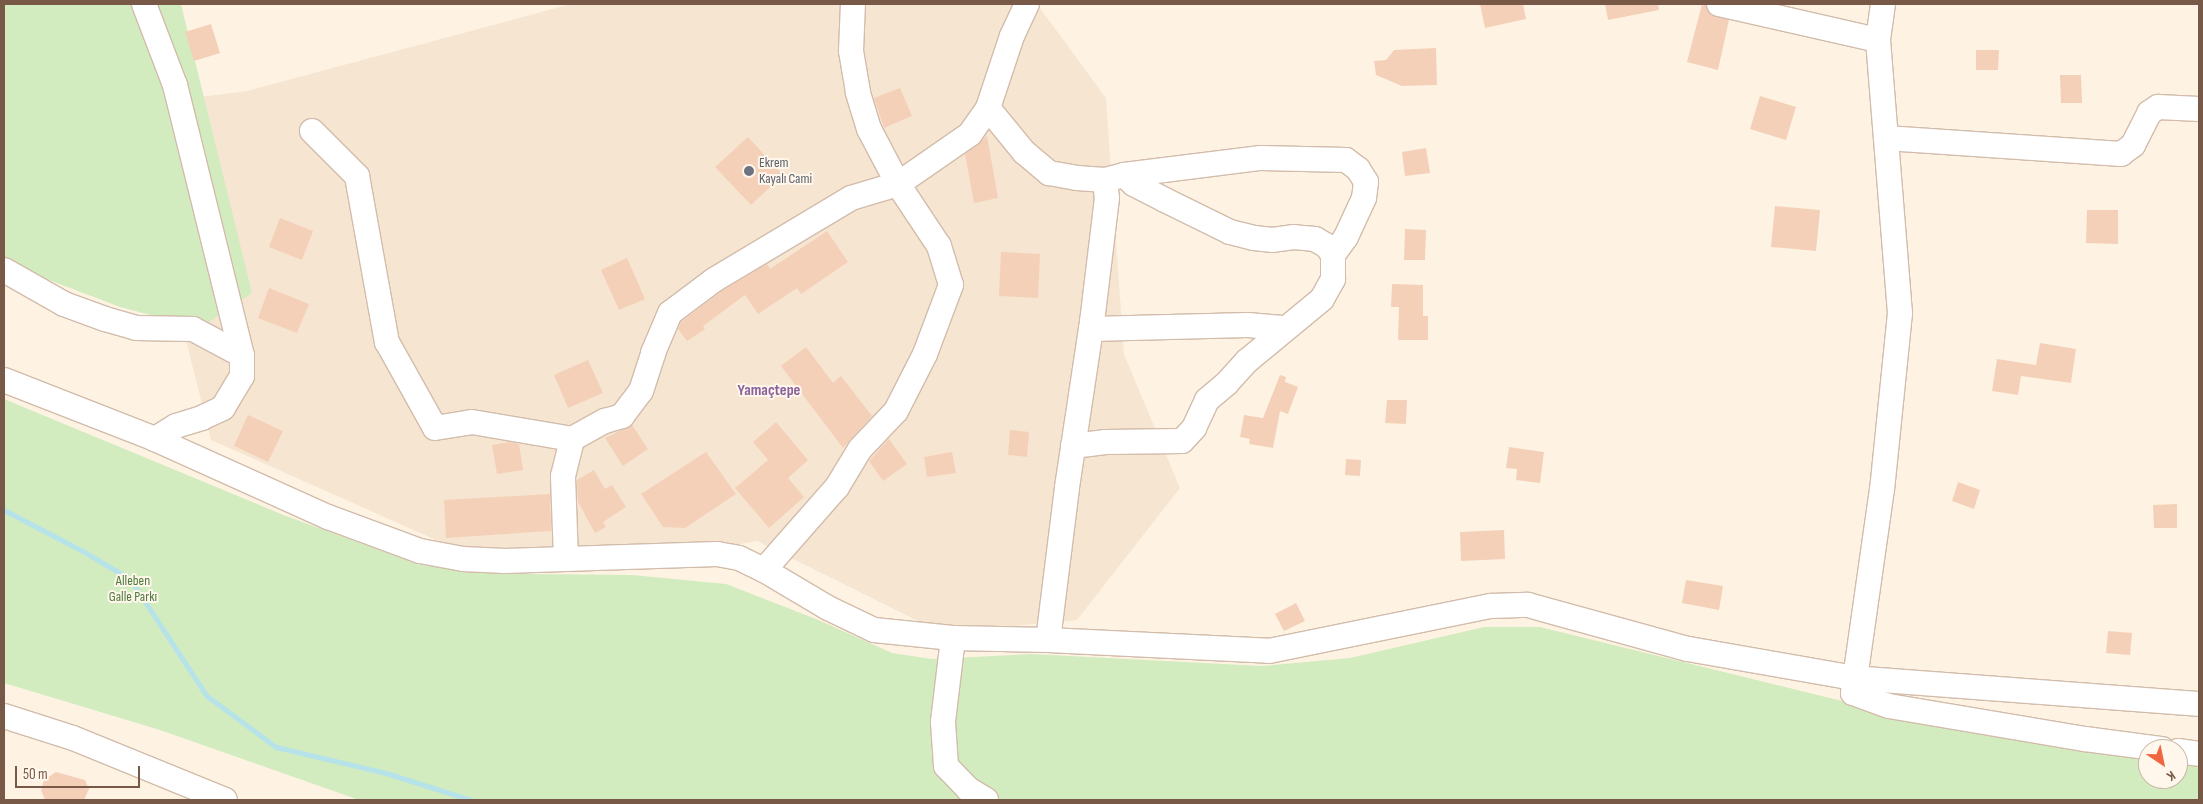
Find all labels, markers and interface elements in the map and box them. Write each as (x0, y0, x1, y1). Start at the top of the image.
place label: Ekrem Kayalı Cami (759, 155, 812, 188)
marker: Ekrem Kayalı Cami (743, 165, 755, 177)
district label: Yamaçtepe (738, 381, 800, 401)
park label: Alleben Galle Parkı (109, 573, 157, 606)
north arrow (2138, 739, 2188, 789)
scale bar (18, 756, 142, 788)
text: 50 m (23, 765, 48, 784)
text: K (2163, 767, 2179, 785)

